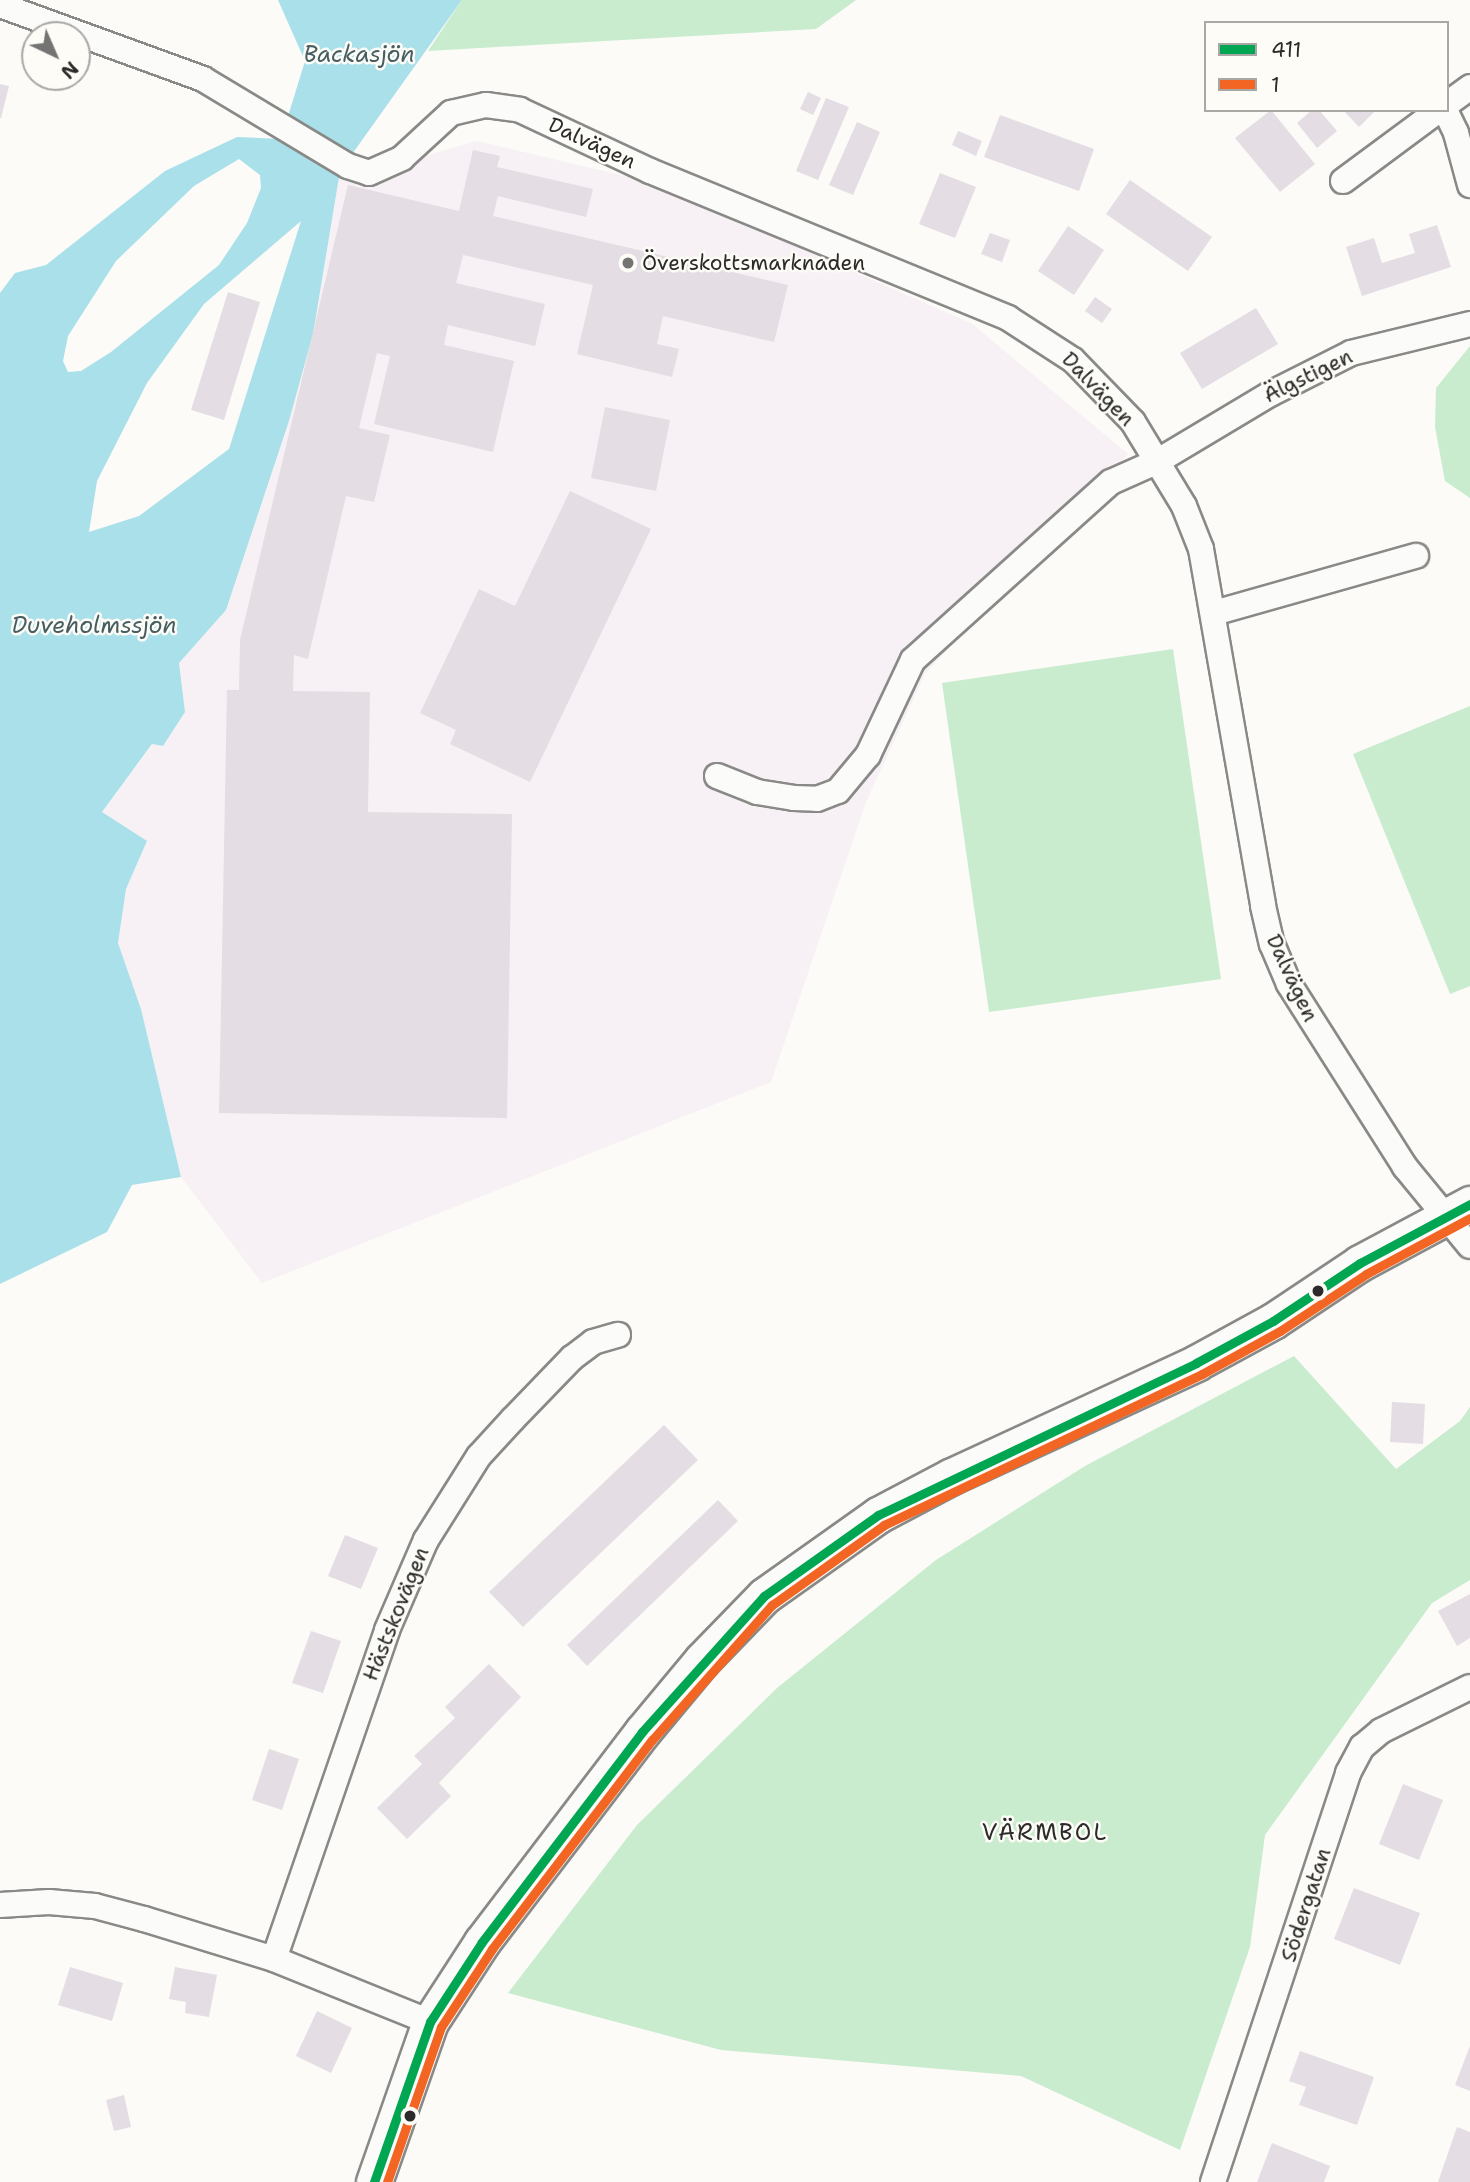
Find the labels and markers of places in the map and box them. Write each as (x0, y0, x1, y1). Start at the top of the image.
place label: Överskottsmarknaden (642, 250, 865, 276)
marker: Överskottsmarknaden (620, 255, 636, 271)
unlabelled marker (1311, 1284, 1325, 1298)
unlabelled marker (403, 2109, 417, 2123)

